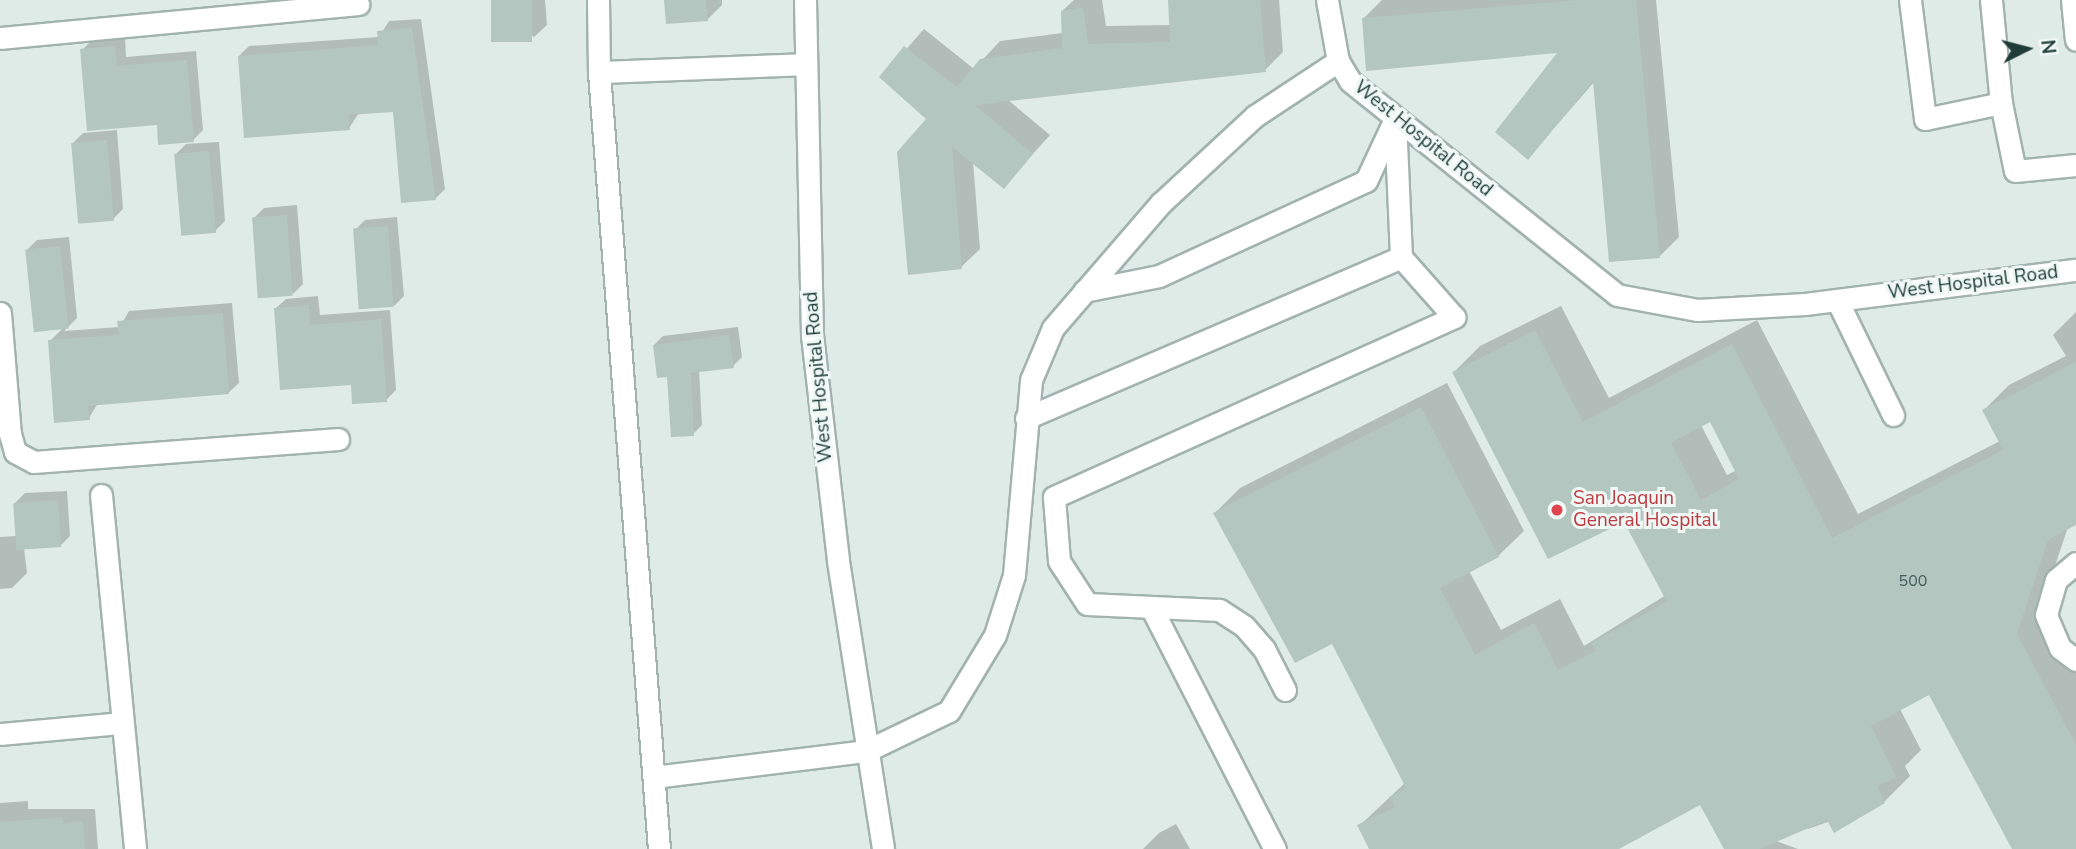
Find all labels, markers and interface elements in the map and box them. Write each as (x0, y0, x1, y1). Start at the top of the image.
north arrow (1992, 14, 2062, 84)
text: N (2034, 38, 2062, 55)
street label: West Hospital Road (1349, 76, 1497, 202)
street label: West Hospital Road (1886, 261, 2060, 305)
street label: West Hospital Road (800, 291, 838, 463)
place label: San Joaquin General Hospital (1573, 488, 1717, 532)
marker: San Joaquin General Hospital (1547, 500, 1567, 520)
house number: 500 (1899, 571, 1927, 591)

